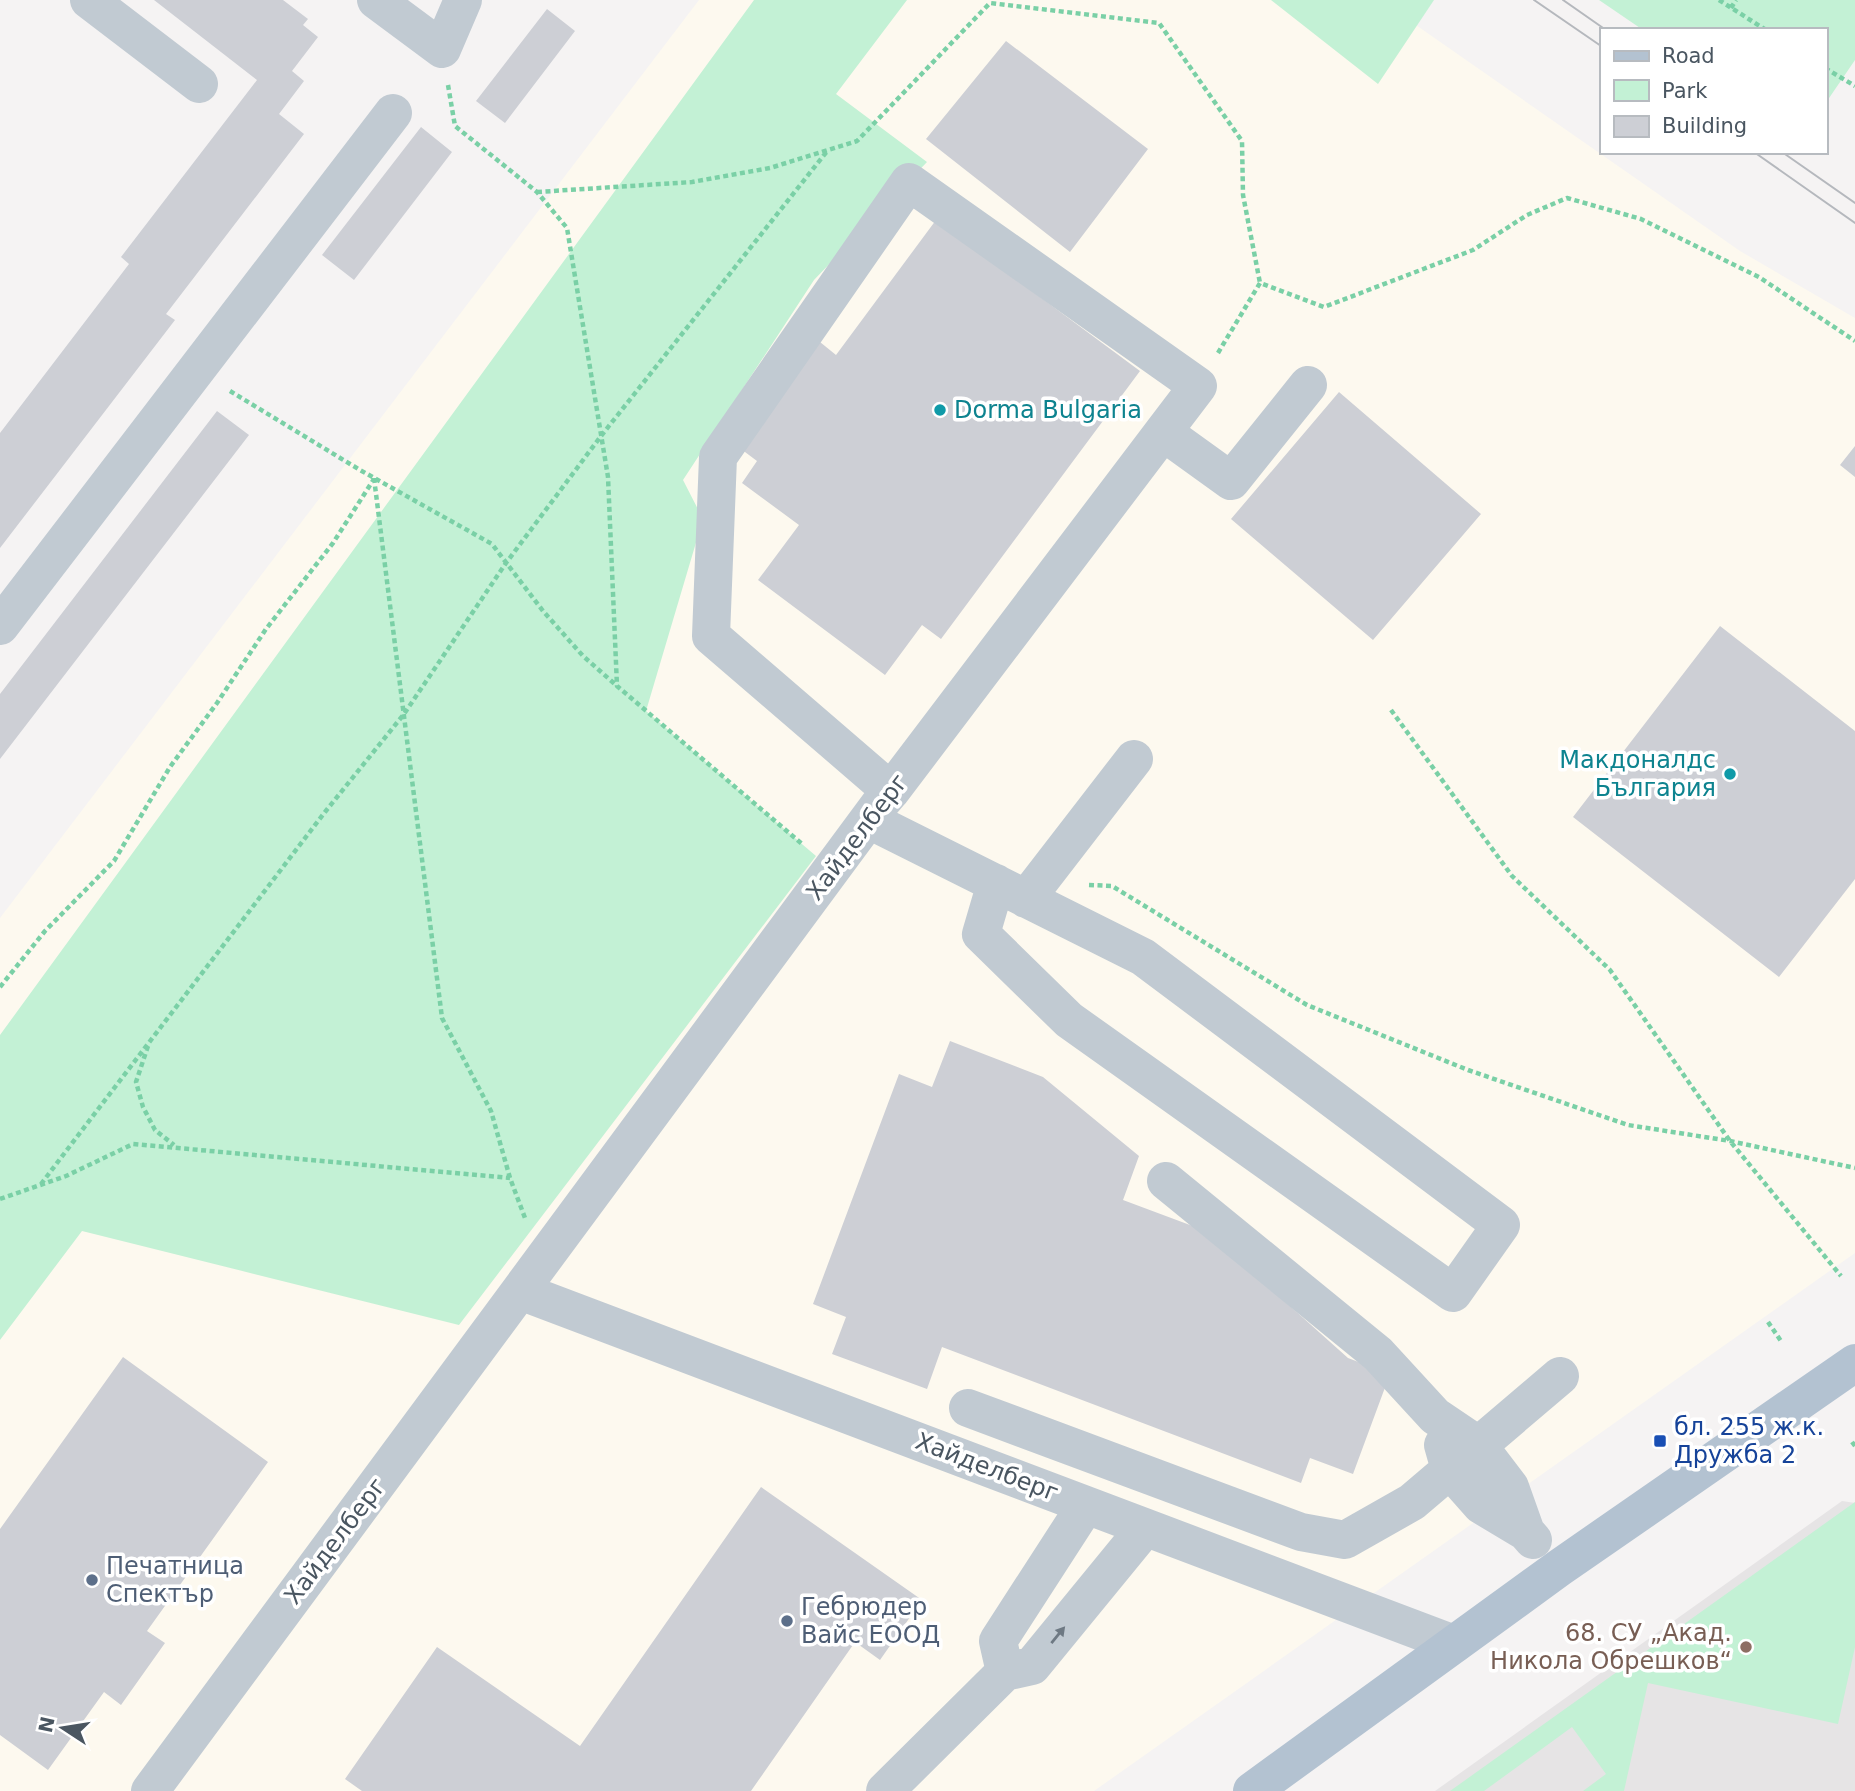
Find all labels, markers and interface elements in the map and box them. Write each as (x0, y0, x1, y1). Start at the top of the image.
legend (1600, 28, 1827, 154)
text: Road (1662, 44, 1715, 68)
text: Park (1662, 79, 1708, 103)
text: Building (1662, 114, 1747, 138)
place label: Dorma Bulgaria (954, 396, 1142, 424)
marker: Dorma Bulgaria (932, 402, 948, 418)
place label: Макдоналдс България (1559, 746, 1716, 802)
marker: Макдоналдс България (1722, 766, 1738, 782)
street label: Хайделберг (800, 768, 914, 906)
place label: бл. 255 ж.к. Дружба 2 (1674, 1413, 1824, 1469)
street label: Хайделберг (912, 1427, 1062, 1507)
marker: бл. 255 ж.к. Дружба 2 (1652, 1433, 1668, 1449)
street label: Хайделберг (278, 1472, 392, 1610)
place label: Печатница Спектър (106, 1552, 244, 1608)
marker: Печатница Спектър (84, 1572, 100, 1588)
place label: Гебрюдер Вайс ЕООД (801, 1593, 940, 1649)
marker: Гебрюдер Вайс ЕООД (779, 1613, 795, 1629)
place label: 68. СУ „Акад. Никола Обрешков“ (1490, 1619, 1732, 1675)
one-way arrow (1050, 1626, 1065, 1643)
marker: 68. СУ „Акад. Никола Обрешков“ (1738, 1639, 1754, 1655)
north arrow (28, 1693, 98, 1763)
text: N (34, 1714, 59, 1735)

